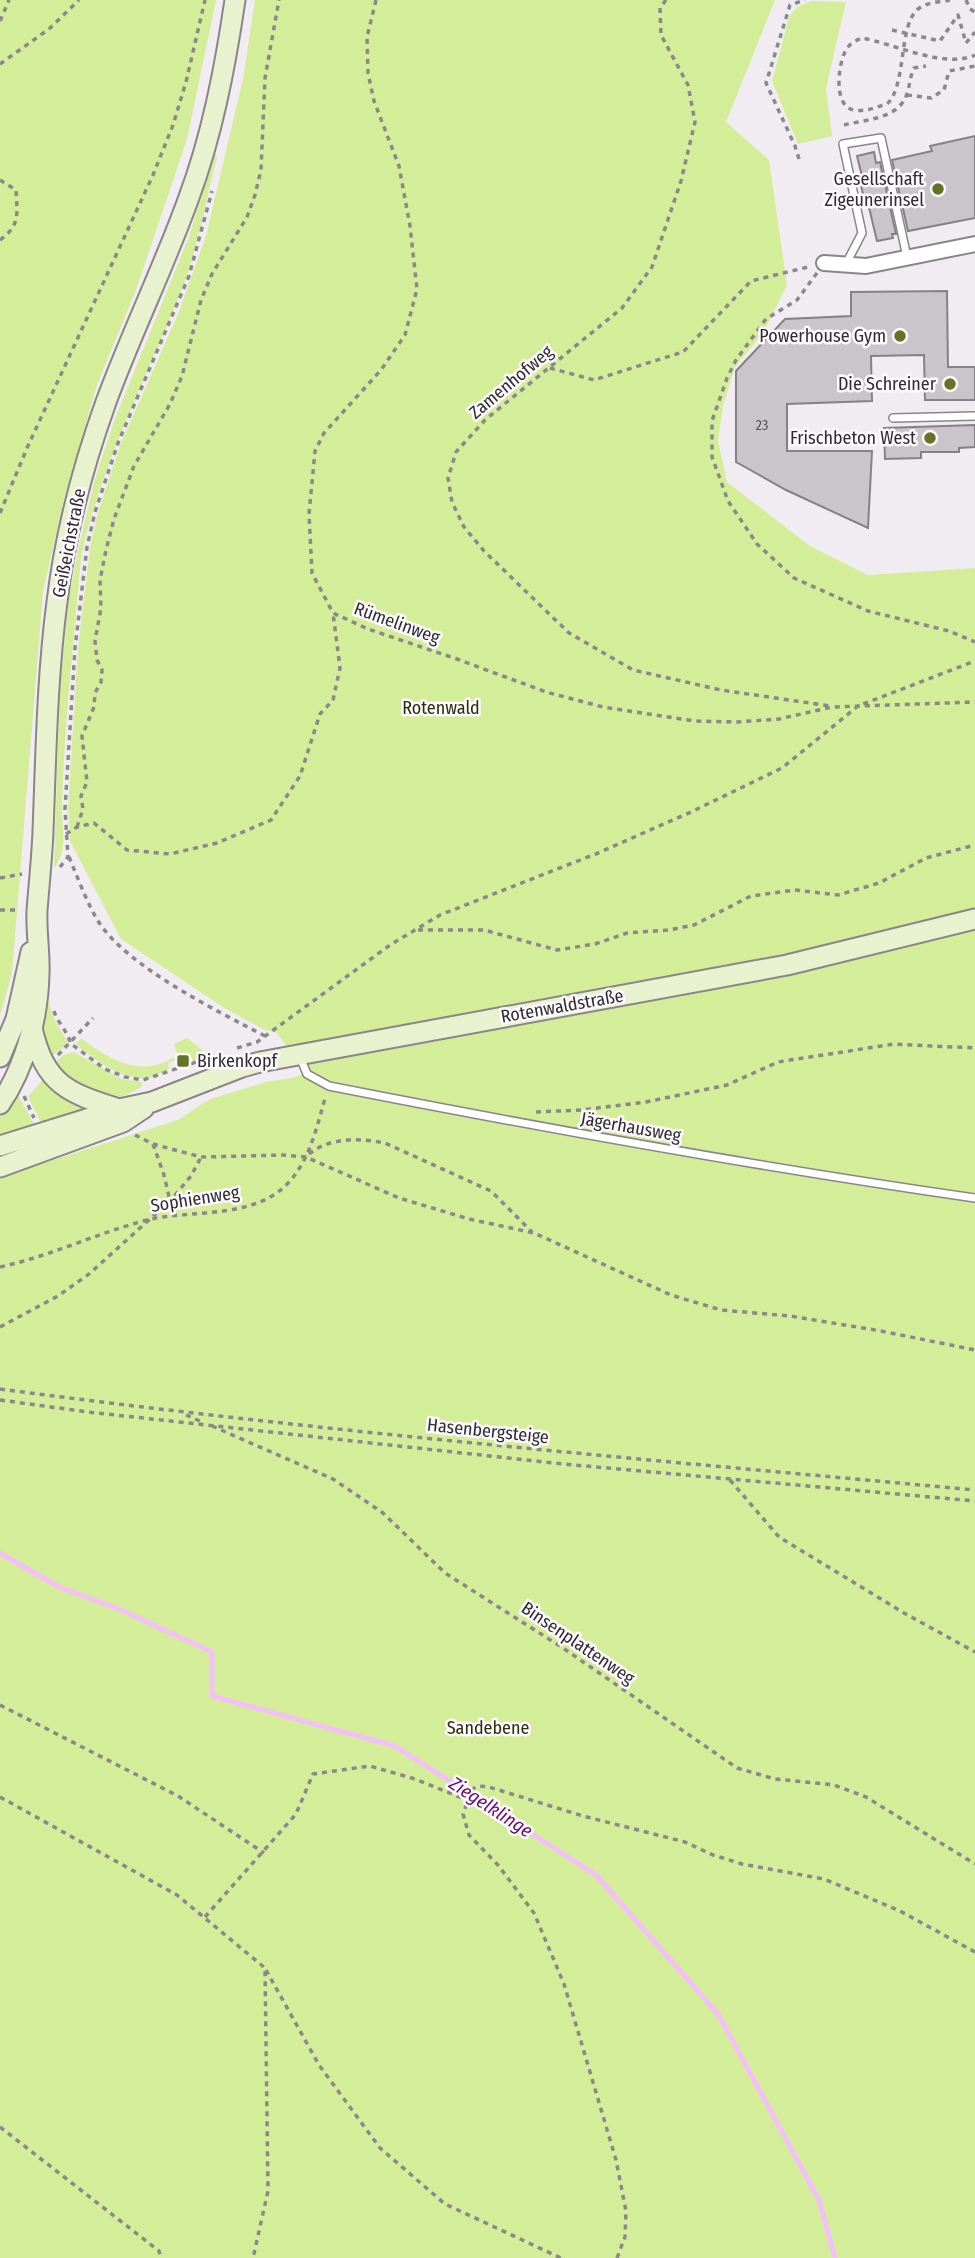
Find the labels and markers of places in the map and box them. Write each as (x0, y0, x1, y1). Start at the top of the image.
place label: Gesellschaft Zigeunerinsel (824, 168, 924, 211)
marker: Gesellschaft Zigeunerinsel (930, 181, 946, 197)
place label: Powerhouse Gym (759, 325, 886, 347)
marker: Powerhouse Gym (892, 328, 908, 344)
place label: Die Schreiner (838, 373, 937, 395)
marker: Die Schreiner (942, 376, 958, 392)
place label: Frischbeton West (790, 427, 916, 449)
marker: Frischbeton West (922, 430, 938, 446)
place label: Birkenkopf (197, 1050, 279, 1072)
marker: Birkenkopf (175, 1053, 191, 1069)

